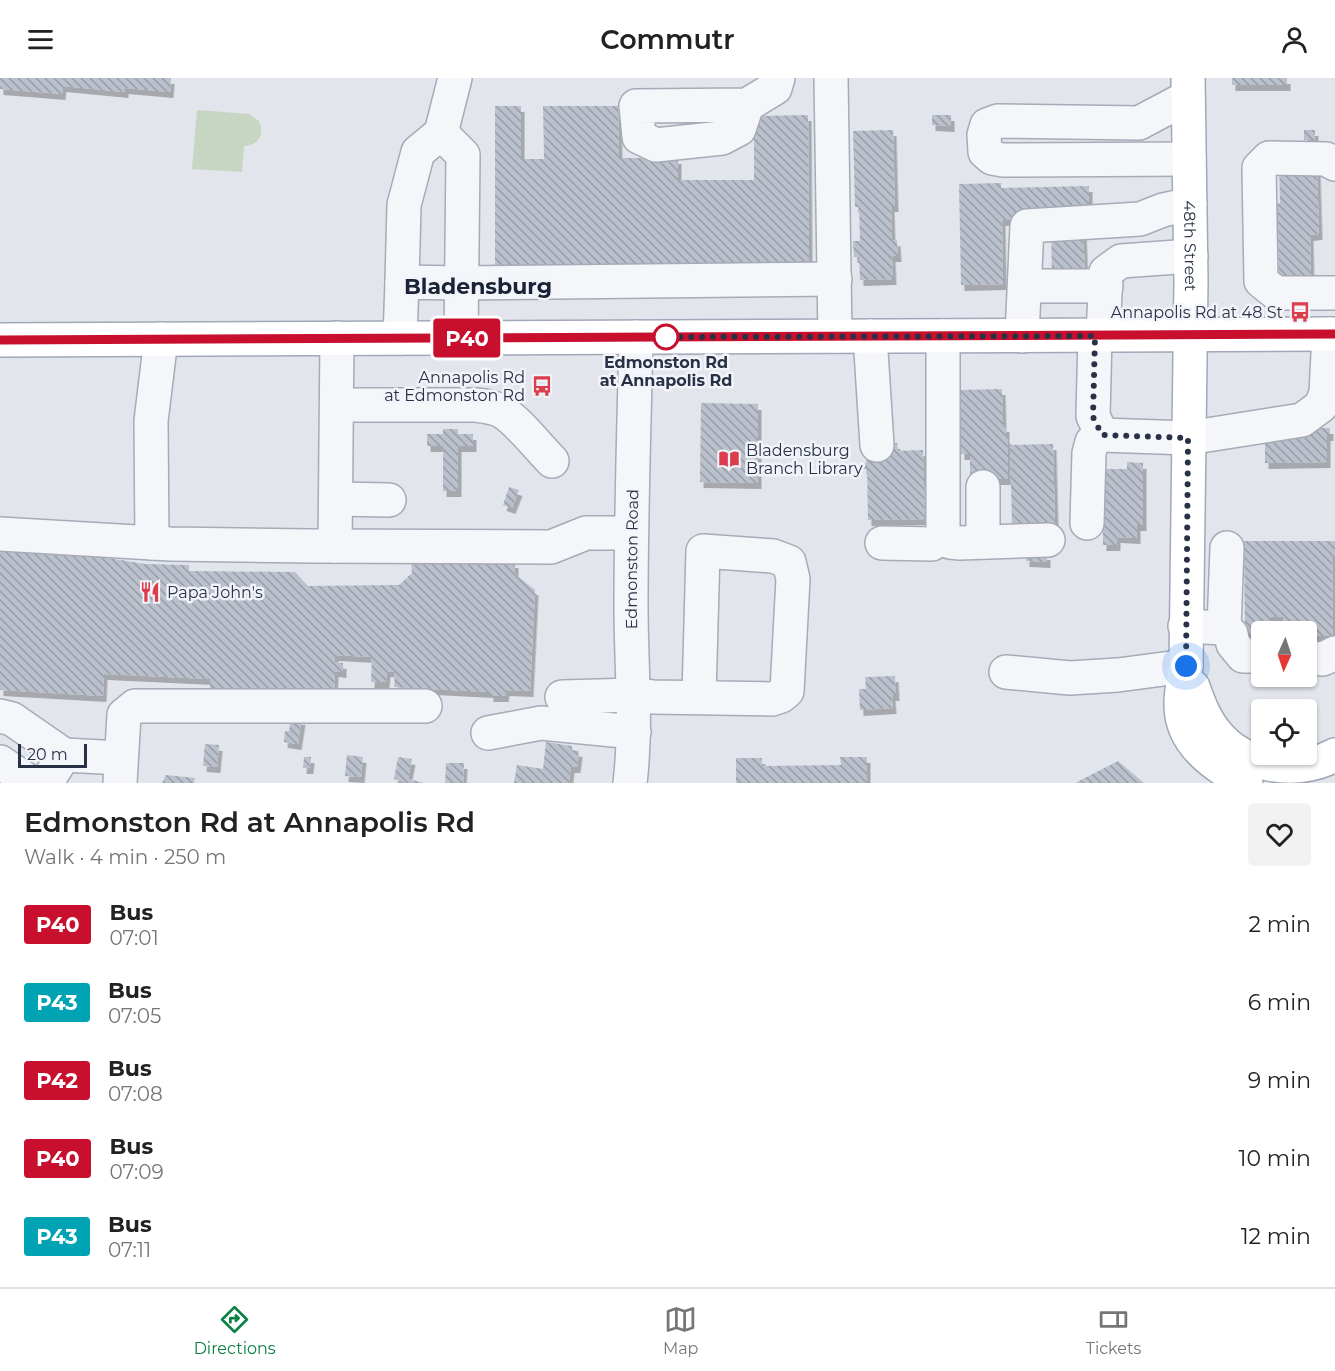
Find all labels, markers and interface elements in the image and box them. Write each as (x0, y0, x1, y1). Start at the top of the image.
icon: menu (24, 23, 57, 56)
text: Commutr (600, 23, 735, 56)
icon: person (1278, 23, 1311, 56)
street label: 48th Street (1180, 200, 1201, 292)
district label: Bladensburg (404, 273, 552, 300)
bus stop icon: Annapolis Rd at 48 St (1288, 300, 1312, 324)
place label: Annapolis Rd at 48 St (1111, 303, 1283, 322)
line badge: P40 (432, 318, 502, 358)
marker: Edmonston Rd at Annapolis Rd (653, 324, 679, 350)
text: P40 (445, 326, 489, 351)
place label: Edmonston Rd at Annapolis Rd (600, 353, 732, 390)
place label: Annapolis Rd at Edmonston Rd (384, 368, 525, 405)
bus stop icon: Annapolis Rd at Edmonston Rd (530, 374, 554, 398)
place label: Bladensburg Branch Library (746, 441, 863, 478)
library icon: Bladensburg Branch Library (717, 447, 741, 471)
street label: Edmonston Road (621, 489, 642, 629)
restaurant icon: Papa John's (138, 580, 162, 604)
place label: Papa John's (167, 583, 263, 602)
north arrow (1251, 621, 1317, 687)
map controls (1251, 621, 1317, 765)
your location (1171, 651, 1201, 681)
button: locate (1251, 699, 1317, 765)
scale bar (18, 741, 87, 768)
text: 20 m (27, 745, 68, 764)
button: heart (1248, 803, 1311, 866)
text: Edmonston Rd at Annapolis Rd (24, 805, 475, 839)
text: Walk · 4 min · 250 m (24, 845, 226, 869)
text: Bus (109, 899, 153, 926)
text: 2 min (1249, 911, 1311, 938)
text: P40 (36, 912, 79, 937)
text: 07:01 (109, 926, 159, 950)
text: Bus (108, 977, 152, 1004)
text: 6 min (1248, 989, 1311, 1016)
text: P43 (36, 990, 78, 1015)
text: 07:05 (108, 1004, 161, 1028)
text: Bus (108, 1055, 152, 1082)
text: 9 min (1248, 1067, 1311, 1094)
text: P42 (36, 1068, 78, 1093)
text: 07:08 (108, 1082, 163, 1106)
text: Bus (109, 1133, 153, 1160)
text: 10 min (1239, 1145, 1311, 1172)
text: P40 (36, 1146, 79, 1171)
text: 07:09 (109, 1160, 164, 1184)
text: Bus (108, 1211, 152, 1238)
text: 12 min (1241, 1223, 1311, 1250)
text: P43 (36, 1224, 78, 1249)
text: 07:11 (108, 1238, 151, 1262)
tab: Directions (194, 1303, 276, 1358)
tab: Map (663, 1303, 698, 1358)
tab: Tickets (1086, 1303, 1141, 1358)

